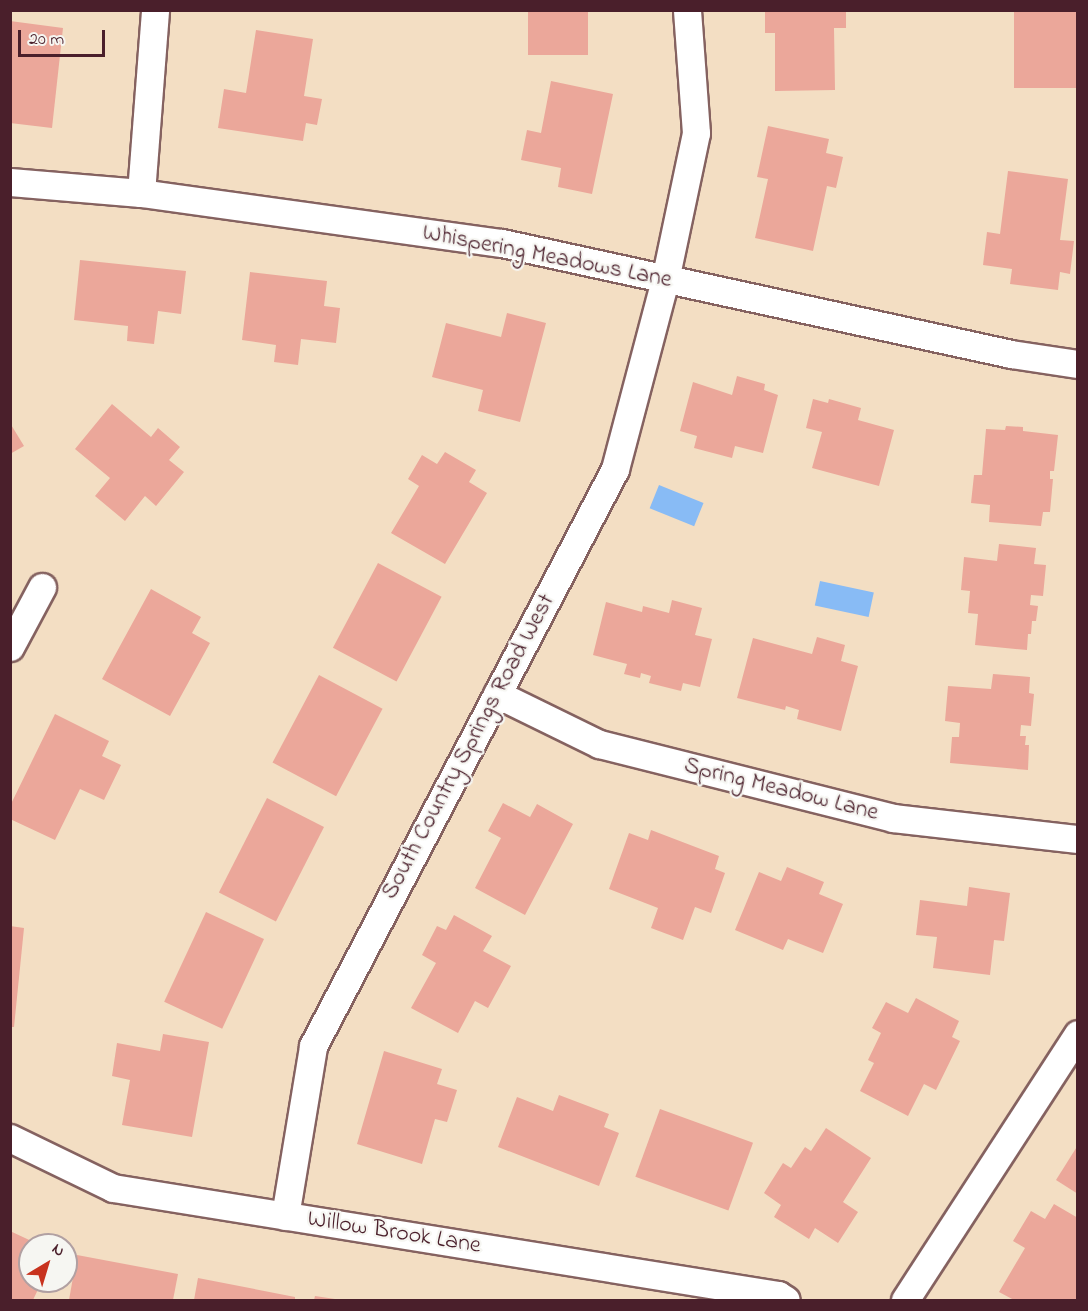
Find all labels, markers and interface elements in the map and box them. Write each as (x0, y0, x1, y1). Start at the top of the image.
scale bar (21, 18, 108, 56)
text: 20 m (29, 27, 64, 53)
street label: Whispering Meadows Lane (420, 219, 674, 295)
street label: South Country Springs Road West (376, 589, 562, 905)
street label: Spring Meadow Lane (681, 752, 881, 828)
street label: Willow Brook Lane (305, 1205, 483, 1261)
north arrow (18, 1233, 78, 1293)
text: N (46, 1238, 69, 1263)

